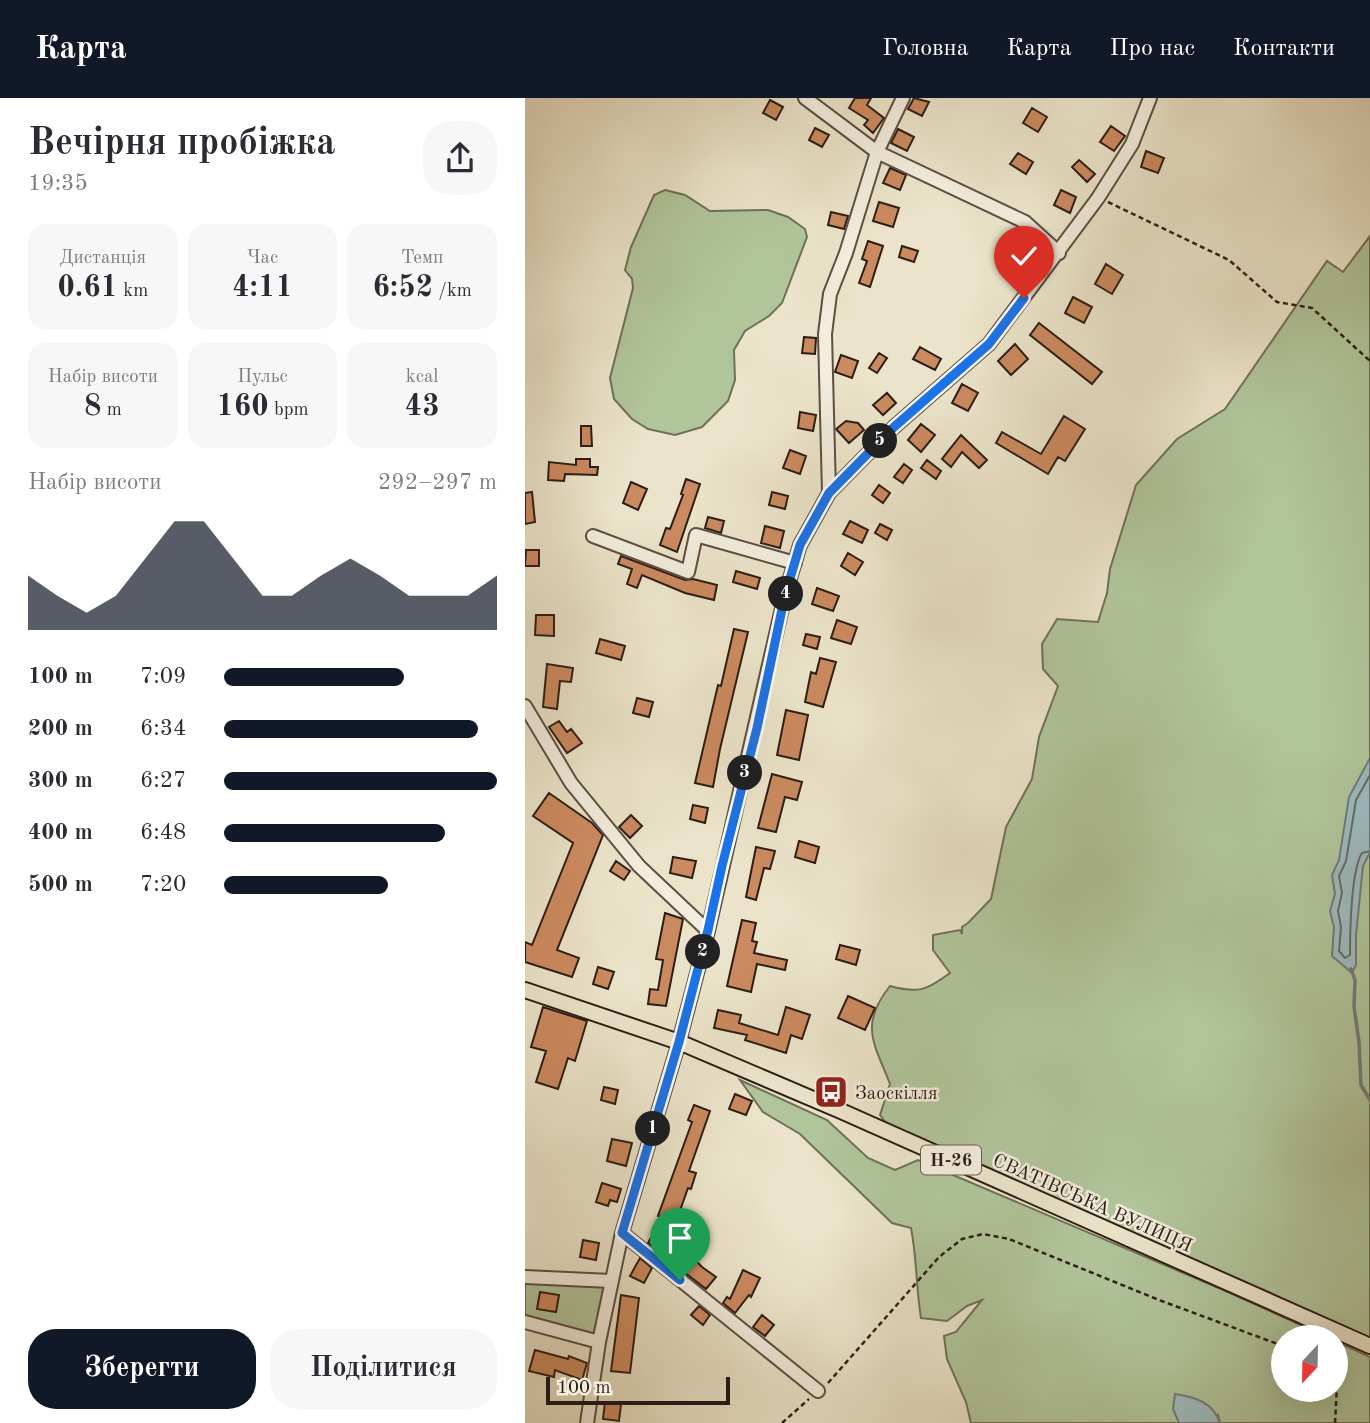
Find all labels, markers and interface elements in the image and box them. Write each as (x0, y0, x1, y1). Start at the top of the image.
text: Карта (35, 33, 127, 66)
text: Головна (882, 37, 969, 61)
text: Карта (1007, 37, 1072, 61)
text: Про нас (1110, 37, 1195, 61)
text: Контакти (1233, 37, 1335, 61)
button: share (423, 121, 497, 195)
text: Вечірня пробіжка (28, 125, 336, 163)
text: 19:35 (28, 172, 88, 195)
pin (994, 226, 1054, 298)
icon: check (1005, 237, 1043, 275)
text: Дистанція (59, 249, 146, 268)
text: Час (247, 249, 278, 268)
text: Темп (401, 249, 443, 268)
text: 0.61 (57, 273, 118, 303)
text: 4:11 (232, 273, 293, 303)
text: 6:52 (372, 273, 433, 303)
text: km (118, 282, 148, 301)
text: /km (433, 282, 472, 301)
text: Набір висоти (48, 368, 158, 387)
text: Пульс (237, 368, 288, 387)
text: kcal (406, 368, 439, 387)
text: 8 (84, 392, 101, 422)
text: 160 (216, 392, 269, 422)
text: 43 (405, 392, 440, 422)
text: m (101, 401, 122, 420)
text: bpm (269, 401, 309, 420)
pin: 5 (863, 424, 897, 458)
text: 5 (874, 431, 885, 450)
text: Набір висоти (28, 471, 162, 494)
text: 292–297 m (378, 471, 497, 494)
pin: 4 (769, 576, 803, 612)
text: 4 (780, 584, 791, 603)
text: 100 m (28, 665, 93, 688)
text: 7:09 (140, 665, 186, 688)
text: 200 m (28, 717, 93, 740)
text: 6:34 (140, 717, 186, 740)
pin: 3 (727, 756, 763, 790)
text: 3 (739, 763, 750, 782)
text: 300 m (28, 769, 93, 792)
text: 6:27 (140, 769, 186, 792)
text: 400 m (28, 821, 93, 844)
text: 6:48 (140, 821, 186, 844)
text: 500 m (28, 873, 93, 896)
text: 7:20 (140, 873, 186, 896)
pin: 2 (685, 934, 721, 970)
text: 2 (697, 942, 708, 961)
bus stop icon: Заоскілля (812, 1073, 850, 1111)
place label: Заоскілля (855, 1085, 938, 1104)
pin: 1 (635, 1112, 671, 1146)
text: 1 (647, 1119, 658, 1138)
road number: Н-26 (921, 1146, 981, 1175)
street label: СВАТІВСЬКА ВУЛИЦЯ (990, 1152, 1194, 1257)
pin (650, 1208, 710, 1280)
icon: arrive (661, 1219, 699, 1257)
north arrow (1271, 1325, 1347, 1402)
map controls (1271, 1325, 1348, 1402)
button: Зберегти (28, 1329, 256, 1409)
button: Поділитися (270, 1329, 497, 1409)
scale bar (546, 1374, 730, 1406)
text: 100 m (557, 1379, 610, 1398)

